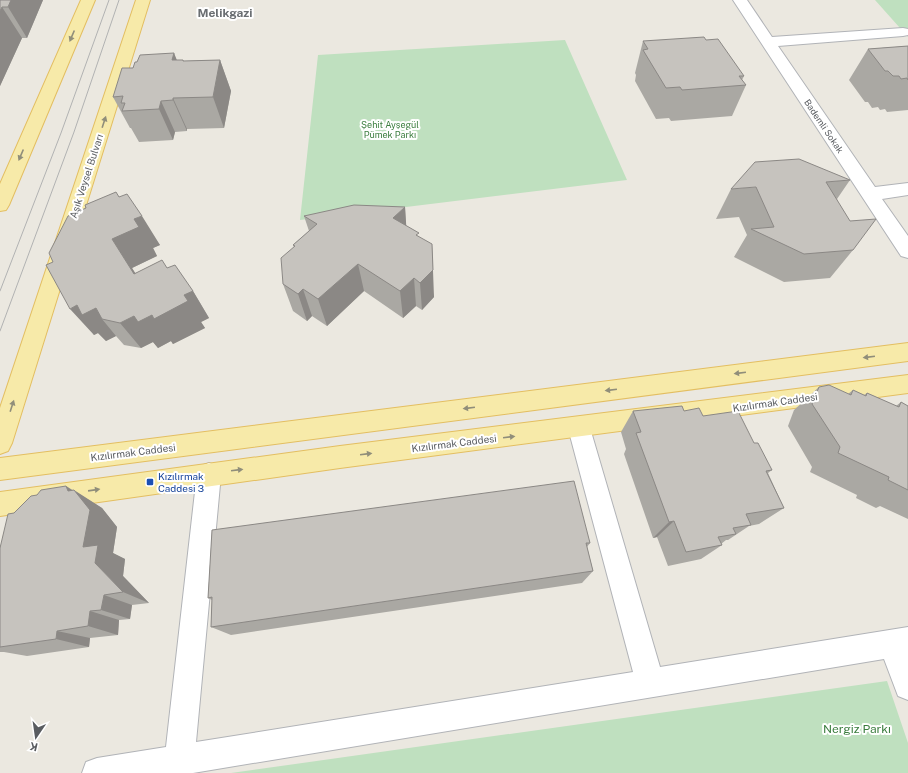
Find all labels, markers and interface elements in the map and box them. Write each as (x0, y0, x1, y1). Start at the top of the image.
district label: Melikgazi (198, 6, 252, 20)
one-way arrow (69, 30, 75, 41)
street label: Bademli Sokak (802, 97, 846, 155)
one-way arrow (101, 116, 107, 128)
park label: Şehit Ayşegül Pümek Parkı (361, 119, 419, 140)
street label: Aşık Veysel Bulvarı (67, 132, 105, 220)
one-way arrow (18, 150, 24, 162)
one-way arrow (863, 354, 875, 360)
one-way arrow (734, 370, 746, 376)
one-way arrow (605, 387, 618, 393)
street label: Kızılırmak Caddesi (732, 390, 818, 414)
one-way arrow (9, 399, 15, 411)
one-way arrow (463, 405, 475, 412)
street label: Kızılırmak Caddesi (411, 432, 497, 454)
one-way arrow (502, 433, 515, 440)
street label: Kızılırmak Caddesi (90, 441, 176, 463)
one-way arrow (360, 451, 372, 457)
one-way arrow (231, 467, 243, 474)
place label: Kızılırmak Caddesi 3 (158, 470, 204, 494)
marker: Kızılırmak Caddesi 3 (145, 477, 155, 487)
one-way arrow (88, 487, 100, 493)
north arrow (16, 717, 56, 757)
park label: Nergiz Parkı (823, 722, 891, 736)
text: K (28, 740, 39, 753)

